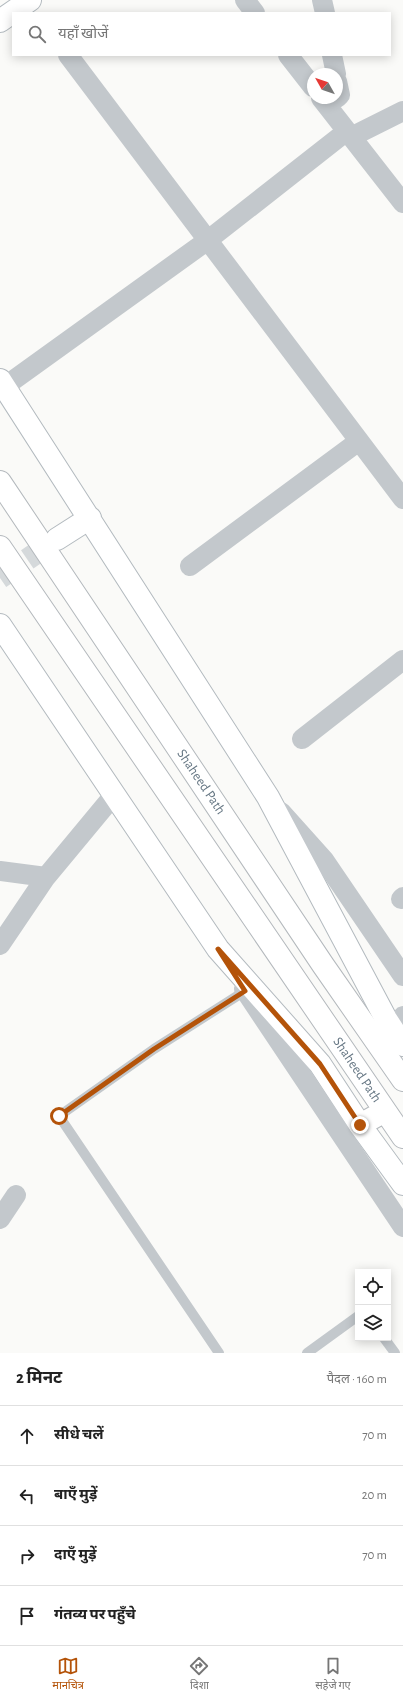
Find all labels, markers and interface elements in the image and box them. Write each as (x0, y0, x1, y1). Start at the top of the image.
search box (12, 12, 391, 56)
icon: search (26, 23, 48, 45)
text: यहाँ खोजें (58, 26, 108, 41)
north arrow (307, 68, 343, 104)
street label: Shaheed Path (174, 747, 228, 817)
street label: Shaheed Path (330, 1035, 384, 1105)
route start (50, 1107, 68, 1125)
route end (351, 1116, 369, 1134)
map controls (355, 1269, 391, 1341)
button: locate (355, 1269, 391, 1305)
button: layers (355, 1305, 391, 1341)
text: 2 मिनट (16, 1369, 62, 1386)
text: पैदल · 160 m (327, 1373, 387, 1386)
icon: ahead (16, 1425, 38, 1447)
text: सीधे चलें (54, 1427, 104, 1442)
text: 70 m (362, 1429, 387, 1442)
icon: left (16, 1485, 38, 1507)
text: बाएँ मुड़ें (54, 1487, 97, 1502)
text: 20 m (362, 1489, 387, 1502)
icon: right (16, 1545, 38, 1567)
text: दाएँ मुड़ें (54, 1547, 97, 1562)
text: 70 m (362, 1549, 387, 1562)
icon: arrive (16, 1605, 38, 1627)
text: गंतव्य पर पहुँचे (54, 1607, 136, 1622)
tab: मानचित्र (52, 1655, 84, 1693)
tab: दिशा (188, 1655, 210, 1693)
tab: सहेजे गए (315, 1655, 351, 1693)

